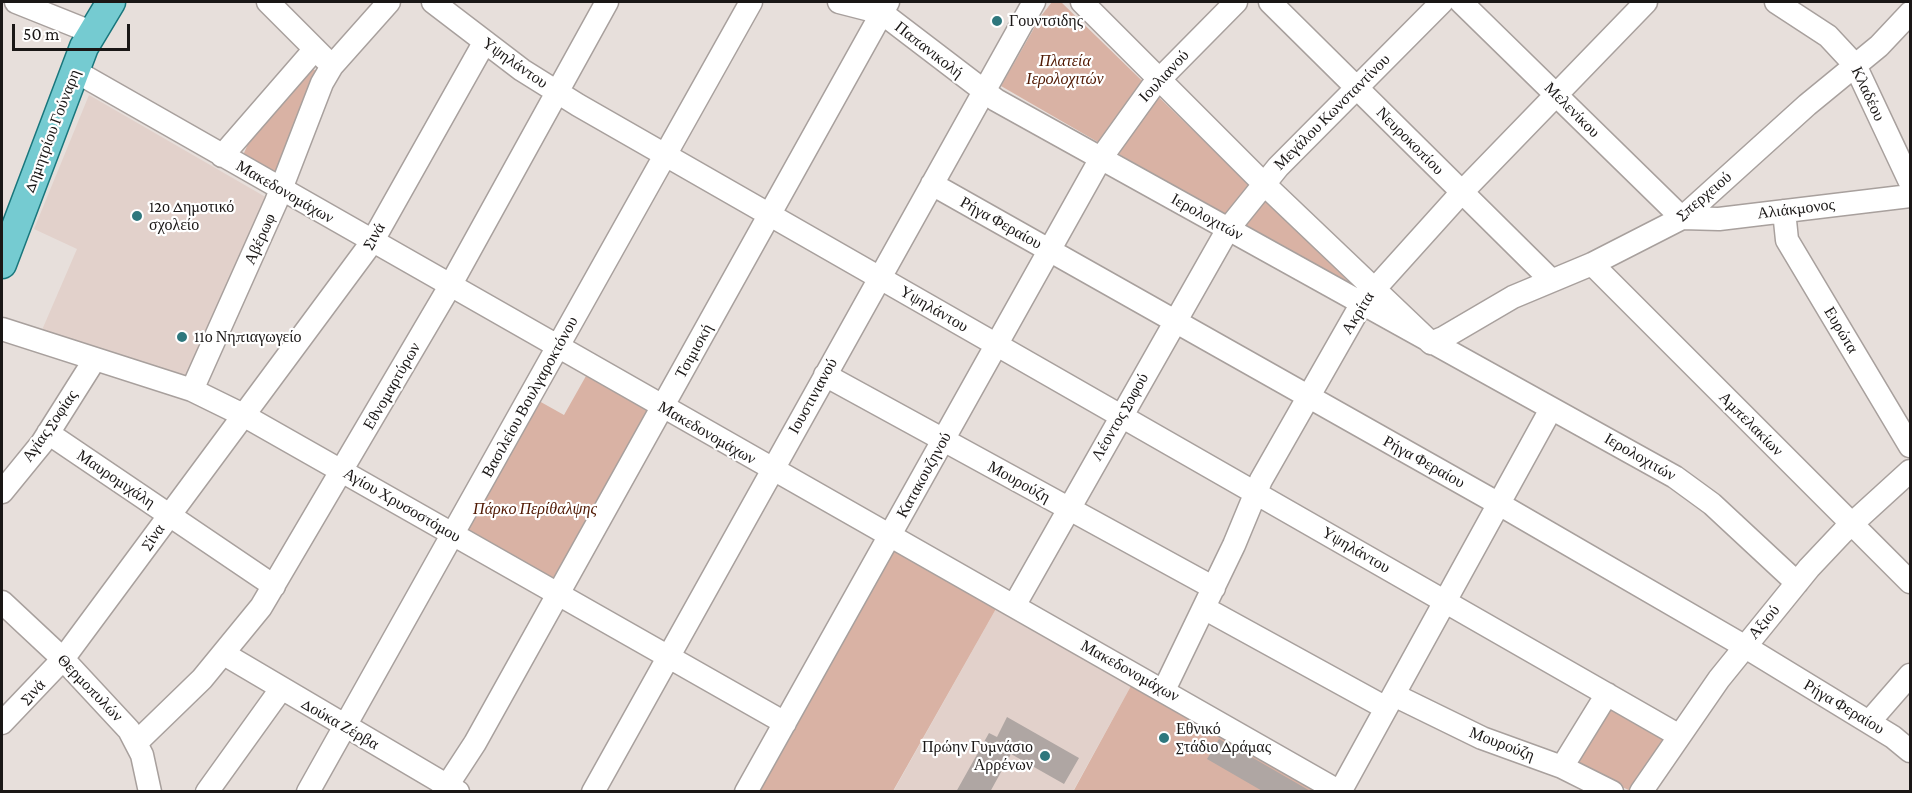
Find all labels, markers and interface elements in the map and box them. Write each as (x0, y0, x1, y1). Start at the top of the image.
place label: Γουντσιδης (1009, 11, 1083, 31)
scale bar (15, 12, 134, 50)
marker: Γουντσιδης (990, 14, 1004, 28)
street label: Παπανικολή (891, 17, 967, 83)
text: 50 m (23, 24, 60, 44)
street label: Υψηλάντου (479, 33, 551, 93)
street label: Ιουλιανού (1135, 46, 1193, 106)
street label: Μεγάλου Κωνσταντίνου (1270, 50, 1394, 174)
park label: Πλατεία Ιερολοχιτών (1026, 51, 1104, 89)
street label: Κλαδέου (1847, 64, 1889, 124)
street label: Δημητρίου Γούναρη (20, 67, 84, 195)
street label: Μελενίκου (1540, 78, 1604, 142)
street label: Νευροκοπίου (1372, 103, 1448, 179)
street label: Μακεδονομάχων (233, 156, 337, 228)
street label: Σπερχειού (1672, 167, 1736, 225)
street label: Ιερολοχιτών (1168, 189, 1246, 245)
street label: Ρήγα Φεραίου (957, 193, 1045, 253)
street label: Αλιάκμονος (1756, 195, 1836, 223)
place label: 12ο Δημοτικό σχολείο (149, 197, 234, 235)
marker: 12ο Δημοτικό σχολείο (130, 209, 144, 223)
street label: Αβέρωφ (240, 210, 280, 268)
street label: Σινά (359, 219, 389, 253)
street label: Υψηλάντου (896, 282, 972, 336)
street label: Ακρίτα (1337, 288, 1379, 338)
street label: Ευρώτα (1820, 303, 1862, 357)
street label: Βασιλείου Βουλγαροκτόνου (478, 313, 582, 481)
street label: Τσιμισκή (671, 320, 717, 382)
place label: 11ο Νηπιαγωγείο (194, 327, 302, 347)
marker: 11ο Νηπιαγωγείο (175, 330, 189, 344)
street label: Εθνομαρτύρων (359, 339, 425, 433)
street label: Ιουστινιανού (784, 355, 842, 437)
street label: Λέοντος Σοφού (1087, 370, 1153, 464)
street label: Αγίας Σοφίας (18, 386, 82, 466)
street label: Αμπελακίων (1715, 388, 1787, 460)
street label: Μακεδονομάχων (655, 397, 759, 469)
street label: Κατακουζηνού (892, 429, 956, 521)
street label: Ιερολοχιτών (1601, 429, 1679, 485)
street label: Ρήγα Φεραίου (1380, 432, 1468, 492)
street label: Μαυρομιχάλη (73, 446, 159, 512)
street label: Μουρούζη (984, 457, 1054, 507)
street label: Αγίου Χρυσοστόμου (340, 464, 464, 546)
park label: Πάρκο Περίθαλψης (473, 499, 597, 519)
street label: Σίνα (137, 520, 169, 554)
street label: Υψηλάντου (1318, 523, 1394, 577)
street label: Αξιού (1744, 601, 1784, 643)
street label: Μακεδονομάχων (1077, 636, 1183, 706)
street label: Θερμοπυλών (53, 650, 127, 726)
street label: Σινά (16, 675, 50, 709)
street label: Ρήγα Φεραίου (1800, 675, 1888, 739)
street label: Δούκα Ζέρβα (298, 694, 382, 754)
place label: Εθνικό Στάδιο Δράμας (1176, 719, 1271, 757)
street label: Μουρούζη (1467, 723, 1537, 765)
marker: Εθνικό Στάδιο Δράμας (1157, 731, 1171, 745)
place label: Πρώην Γυμνάσιο Αρρένων (922, 737, 1033, 775)
marker: Πρώην Γυμνάσιο Αρρένων (1038, 749, 1052, 763)

